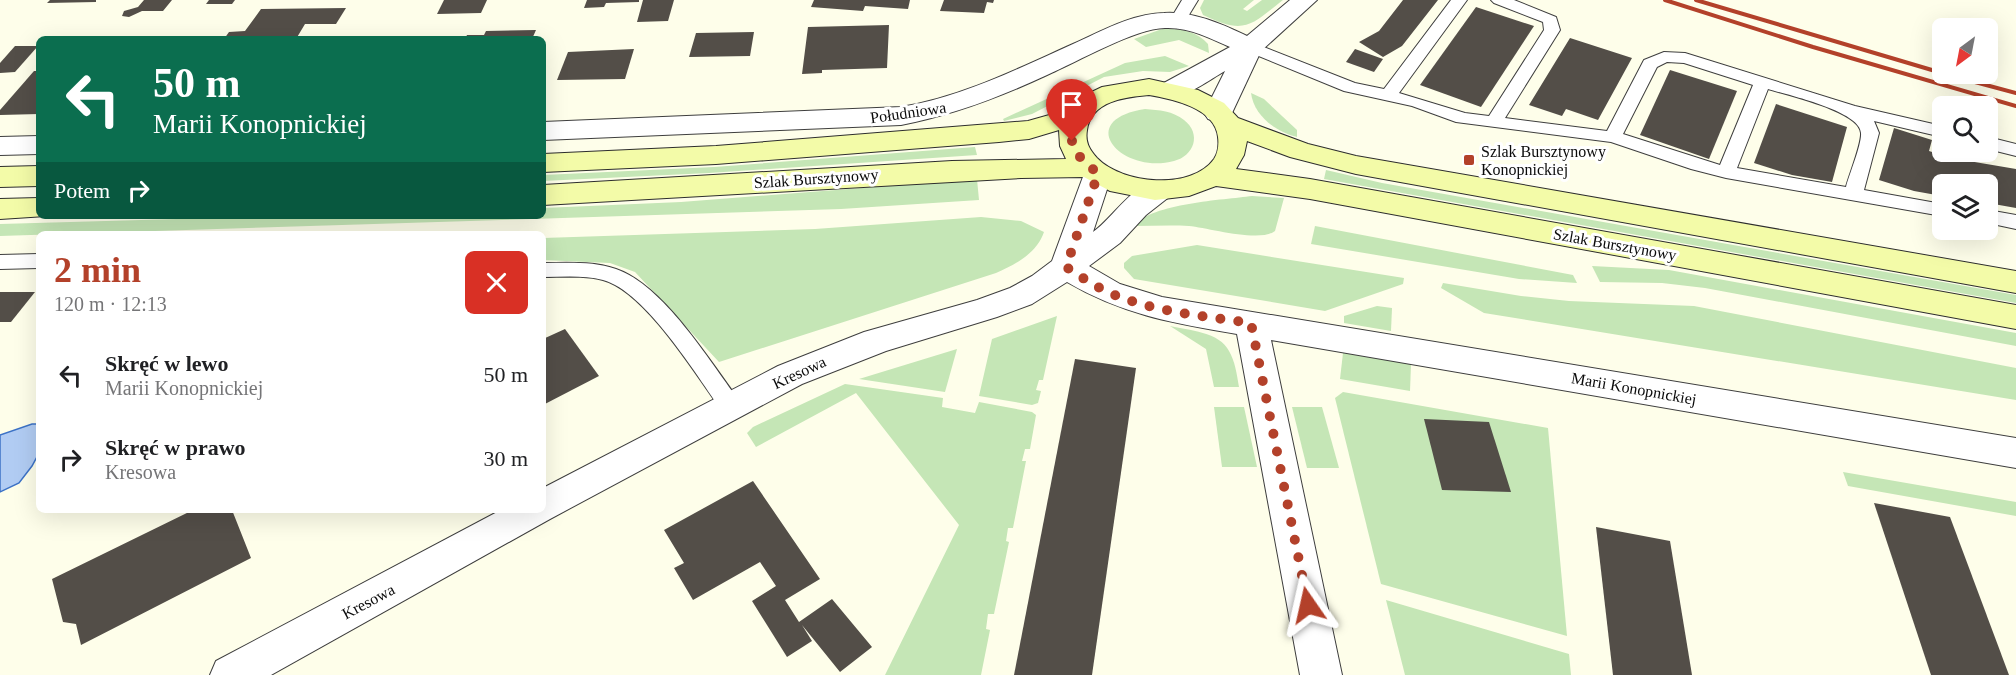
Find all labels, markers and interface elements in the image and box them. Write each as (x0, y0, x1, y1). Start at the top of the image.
north arrow (1932, 18, 1998, 84)
map controls (1932, 18, 1998, 240)
icon: left (54, 60, 132, 138)
text: 50 m (153, 60, 241, 106)
pin (1046, 79, 1097, 141)
icon: arrive (1055, 88, 1088, 121)
button: search (1932, 96, 1998, 162)
street label: Południowa (869, 99, 947, 126)
text: Marii Konopnickiej (153, 109, 367, 139)
place label: Szlak Bursztynowy Konopnickiej (1481, 143, 1606, 179)
marker: Szlak Bursztynowy Konopnickiej (1462, 153, 1476, 167)
street label: Szlak Bursztynowy (753, 166, 879, 192)
icon: right (122, 174, 155, 207)
button: layers (1932, 174, 1998, 240)
text: Potem (54, 178, 110, 203)
street label: Szlak Bursztynowy (1552, 225, 1678, 265)
text: 2 min (54, 250, 141, 290)
button: close (465, 251, 528, 314)
text: 120 m · 12:13 (54, 293, 167, 315)
text: Skręć w lewo (105, 351, 228, 376)
street label: Kresowa (770, 353, 829, 392)
icon: left (54, 359, 87, 392)
text: 50 m (483, 362, 528, 387)
street label: Marii Konopnickiej (1570, 369, 1698, 409)
text: Marii Konopnickiej (105, 377, 263, 399)
text: Skręć w prawo (105, 435, 246, 460)
icon: right (54, 443, 87, 476)
text: 30 m (483, 446, 528, 471)
text: Kresowa (105, 461, 176, 483)
position arrow (1276, 573, 1340, 637)
street label: Kresowa (339, 581, 397, 622)

